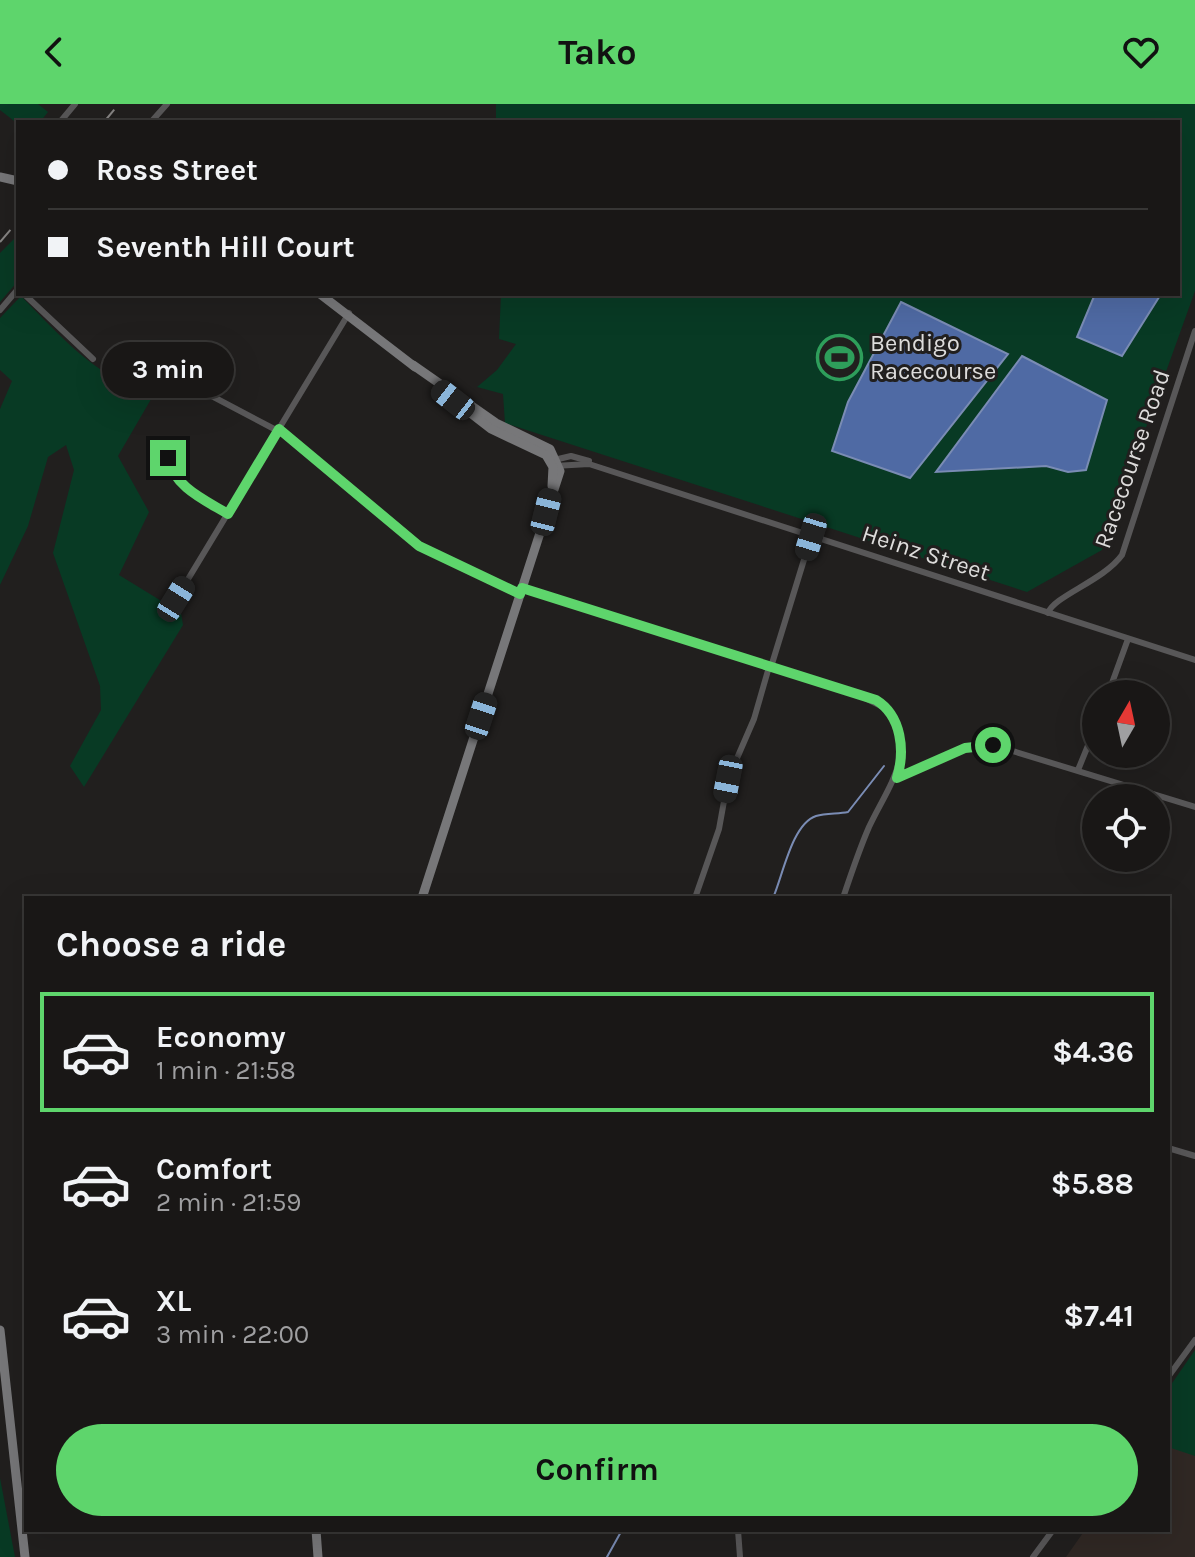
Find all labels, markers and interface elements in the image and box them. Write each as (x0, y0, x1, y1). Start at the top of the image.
icon: back (32, 30, 76, 74)
icon: heart (1119, 30, 1163, 74)
text: Tako (558, 31, 637, 73)
text: Ross Street (96, 152, 258, 188)
text: Seventh Hill Court (96, 229, 355, 265)
place label: Bendigo Racecourse (870, 329, 996, 385)
sports icon: Bendigo Racecourse (815, 333, 863, 381)
callout: 3 min (102, 342, 234, 398)
text: 3 min (132, 354, 204, 385)
street label: Racecourse Road (1088, 366, 1176, 552)
car (427, 376, 479, 424)
route end (150, 440, 186, 476)
car (529, 486, 563, 538)
car (793, 511, 829, 563)
street label: Heinz Street (858, 519, 994, 587)
car (153, 572, 199, 626)
north arrow (1082, 680, 1170, 768)
map controls (1082, 680, 1170, 872)
car (462, 689, 500, 743)
route start (975, 727, 1011, 763)
car (712, 753, 744, 805)
button: locate (1082, 784, 1170, 872)
text: Choose a ride (56, 923, 286, 965)
icon: car (60, 1016, 132, 1088)
text: Economy (156, 1019, 286, 1055)
text: $4.36 (1052, 1034, 1134, 1070)
text: 1 min · 21:58 (156, 1055, 296, 1086)
icon: car (60, 1148, 132, 1220)
text: Comfort (156, 1151, 272, 1187)
text: $5.88 (1051, 1166, 1134, 1202)
text: 2 min · 21:59 (156, 1187, 301, 1218)
icon: car (60, 1280, 132, 1352)
text: XL (156, 1283, 191, 1319)
text: $7.41 (1063, 1298, 1134, 1334)
text: 3 min · 22:00 (156, 1319, 309, 1350)
button: Confirm (56, 1424, 1138, 1516)

